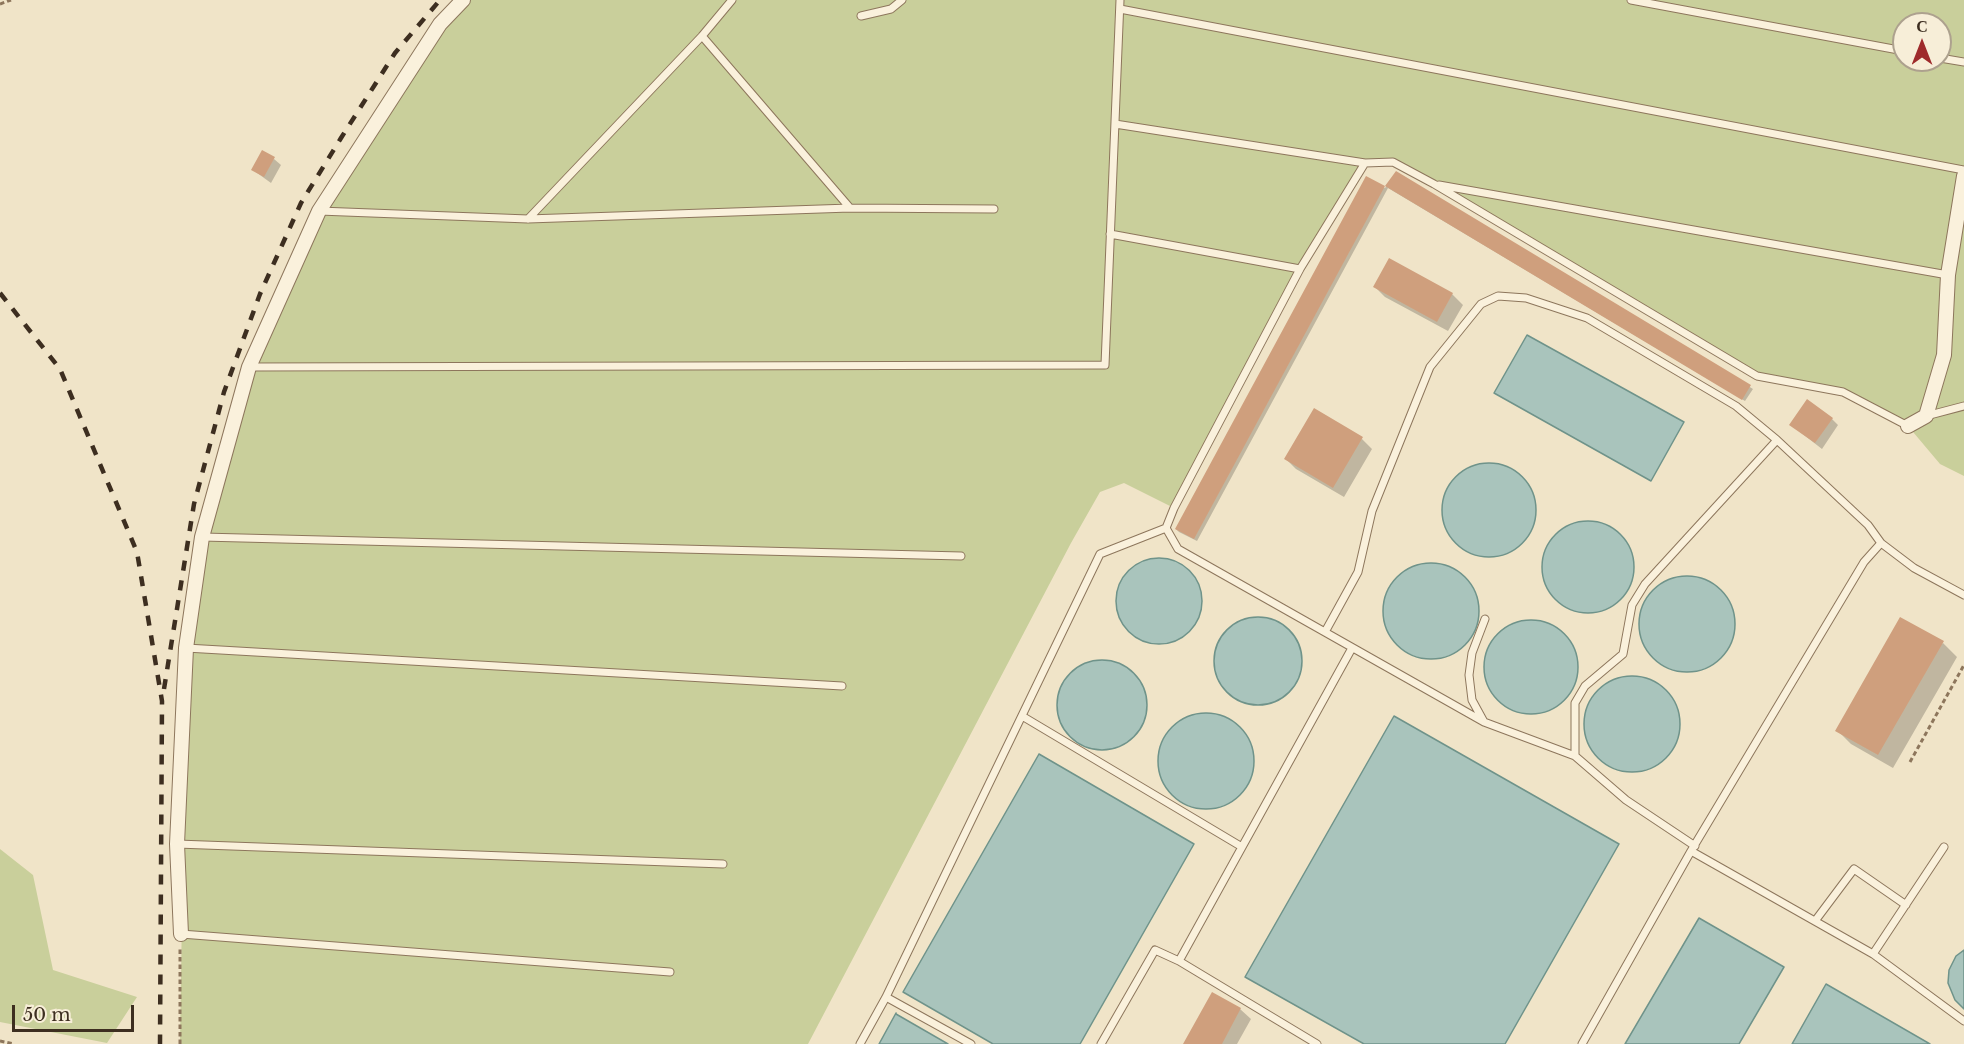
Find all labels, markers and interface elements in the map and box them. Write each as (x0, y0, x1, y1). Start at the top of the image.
north arrow (1892, 12, 1952, 72)
text: С (1916, 16, 1928, 36)
scale bar (15, 993, 136, 1031)
text: 50 m (23, 1004, 71, 1026)

